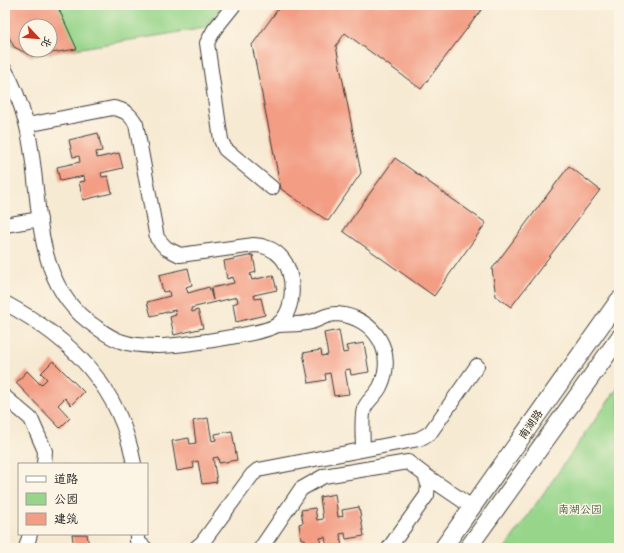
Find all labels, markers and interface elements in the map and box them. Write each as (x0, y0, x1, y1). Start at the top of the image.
north arrow (18, 18, 58, 58)
text: 北 (38, 34, 57, 51)
street label: 南湖路 (514, 406, 546, 442)
legend (18, 463, 148, 535)
text: 道路 (54, 470, 78, 486)
text: 公园 (54, 490, 78, 506)
park label: 南湖公园 (558, 501, 602, 516)
text: 建筑 (54, 510, 78, 526)

